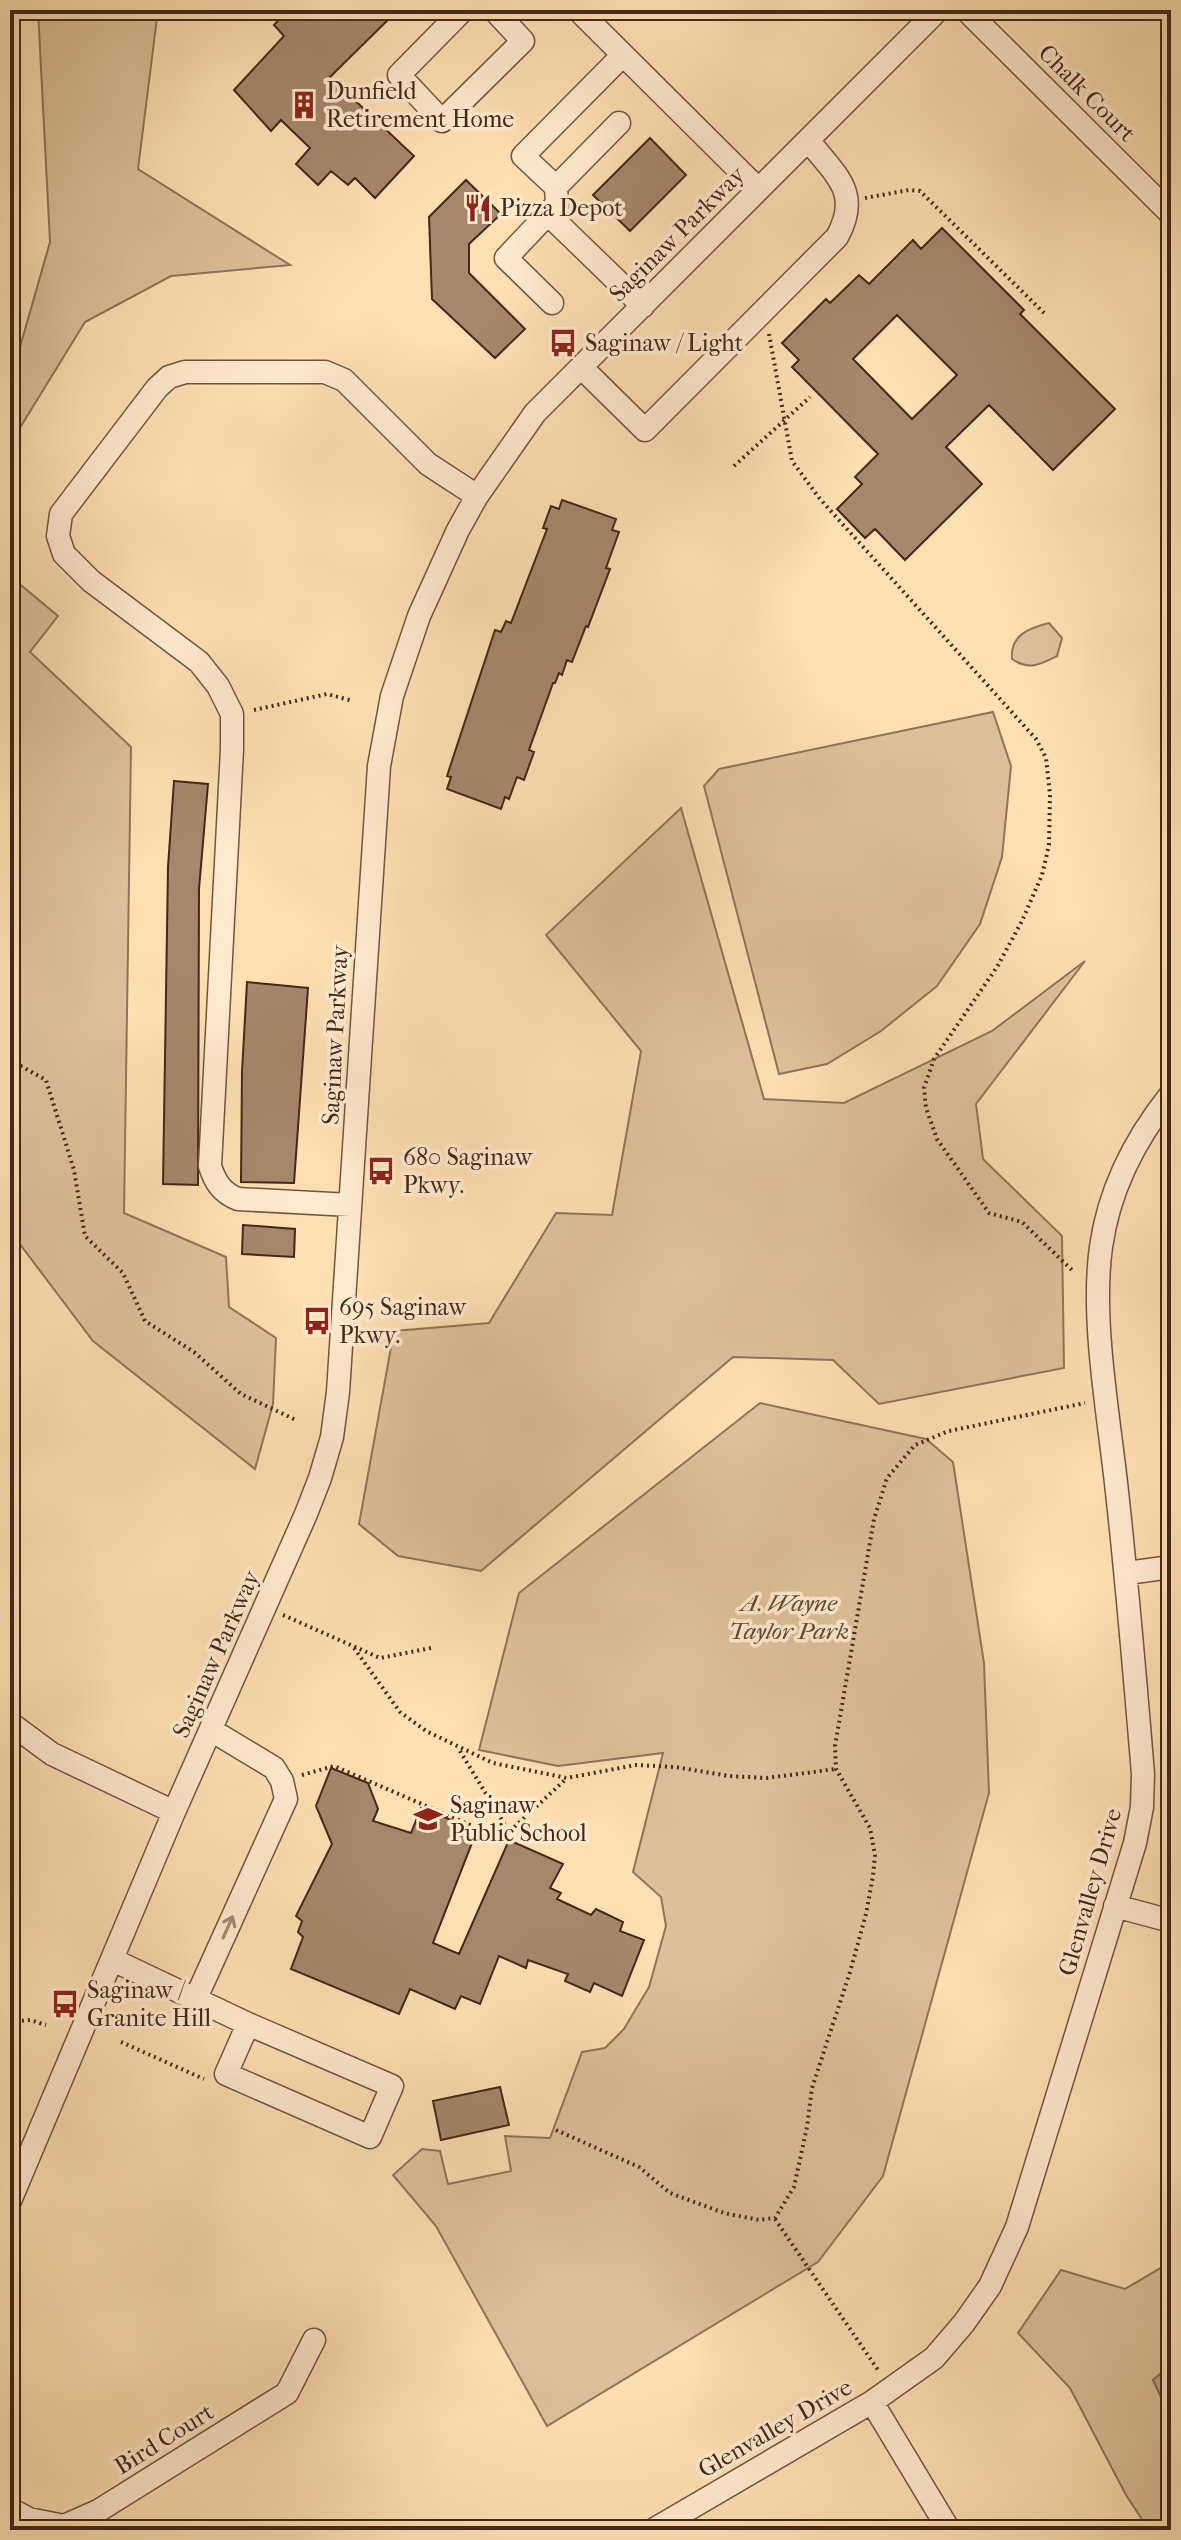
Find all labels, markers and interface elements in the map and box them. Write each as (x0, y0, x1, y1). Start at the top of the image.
street label: Chalk Court (1033, 39, 1142, 148)
place label: Dunfield Retirement Home (326, 77, 514, 133)
building icon: Dunfield Retirement Home (289, 90, 319, 120)
street label: Saginaw Parkway (603, 160, 751, 308)
restaurant icon: Pizza Depot (463, 193, 493, 223)
place label: Pizza Depot (500, 194, 623, 222)
bus stop icon: Saginaw / Light (548, 328, 578, 358)
place label: Saginaw / Light (585, 329, 744, 357)
street label: Saginaw Parkway (316, 943, 354, 1126)
place label: 680 Saginaw Pkwy. (403, 1143, 534, 1199)
bus stop icon: 680 Saginaw Pkwy. (366, 1156, 396, 1186)
place label: 695 Saginaw Pkwy. (339, 1293, 467, 1349)
bus stop icon: 695 Saginaw Pkwy. (302, 1306, 332, 1336)
street label: Saginaw Parkway (167, 1565, 266, 1742)
park label: A. Wayne Taylor Park (729, 1589, 849, 1645)
place label: Saginaw Public School (450, 1791, 587, 1847)
school or university icon: Saginaw Public School (413, 1804, 443, 1834)
street label: Glenvalley Drive (1053, 1805, 1127, 1979)
one-way arrow (221, 1916, 236, 1940)
place label: Saginaw / Granite Hill (87, 1976, 211, 2032)
bus stop icon: Saginaw / Granite Hill (50, 1989, 80, 2019)
street label: Glenvalley Drive (693, 2373, 857, 2483)
street label: Bird Court (109, 2397, 219, 2480)

